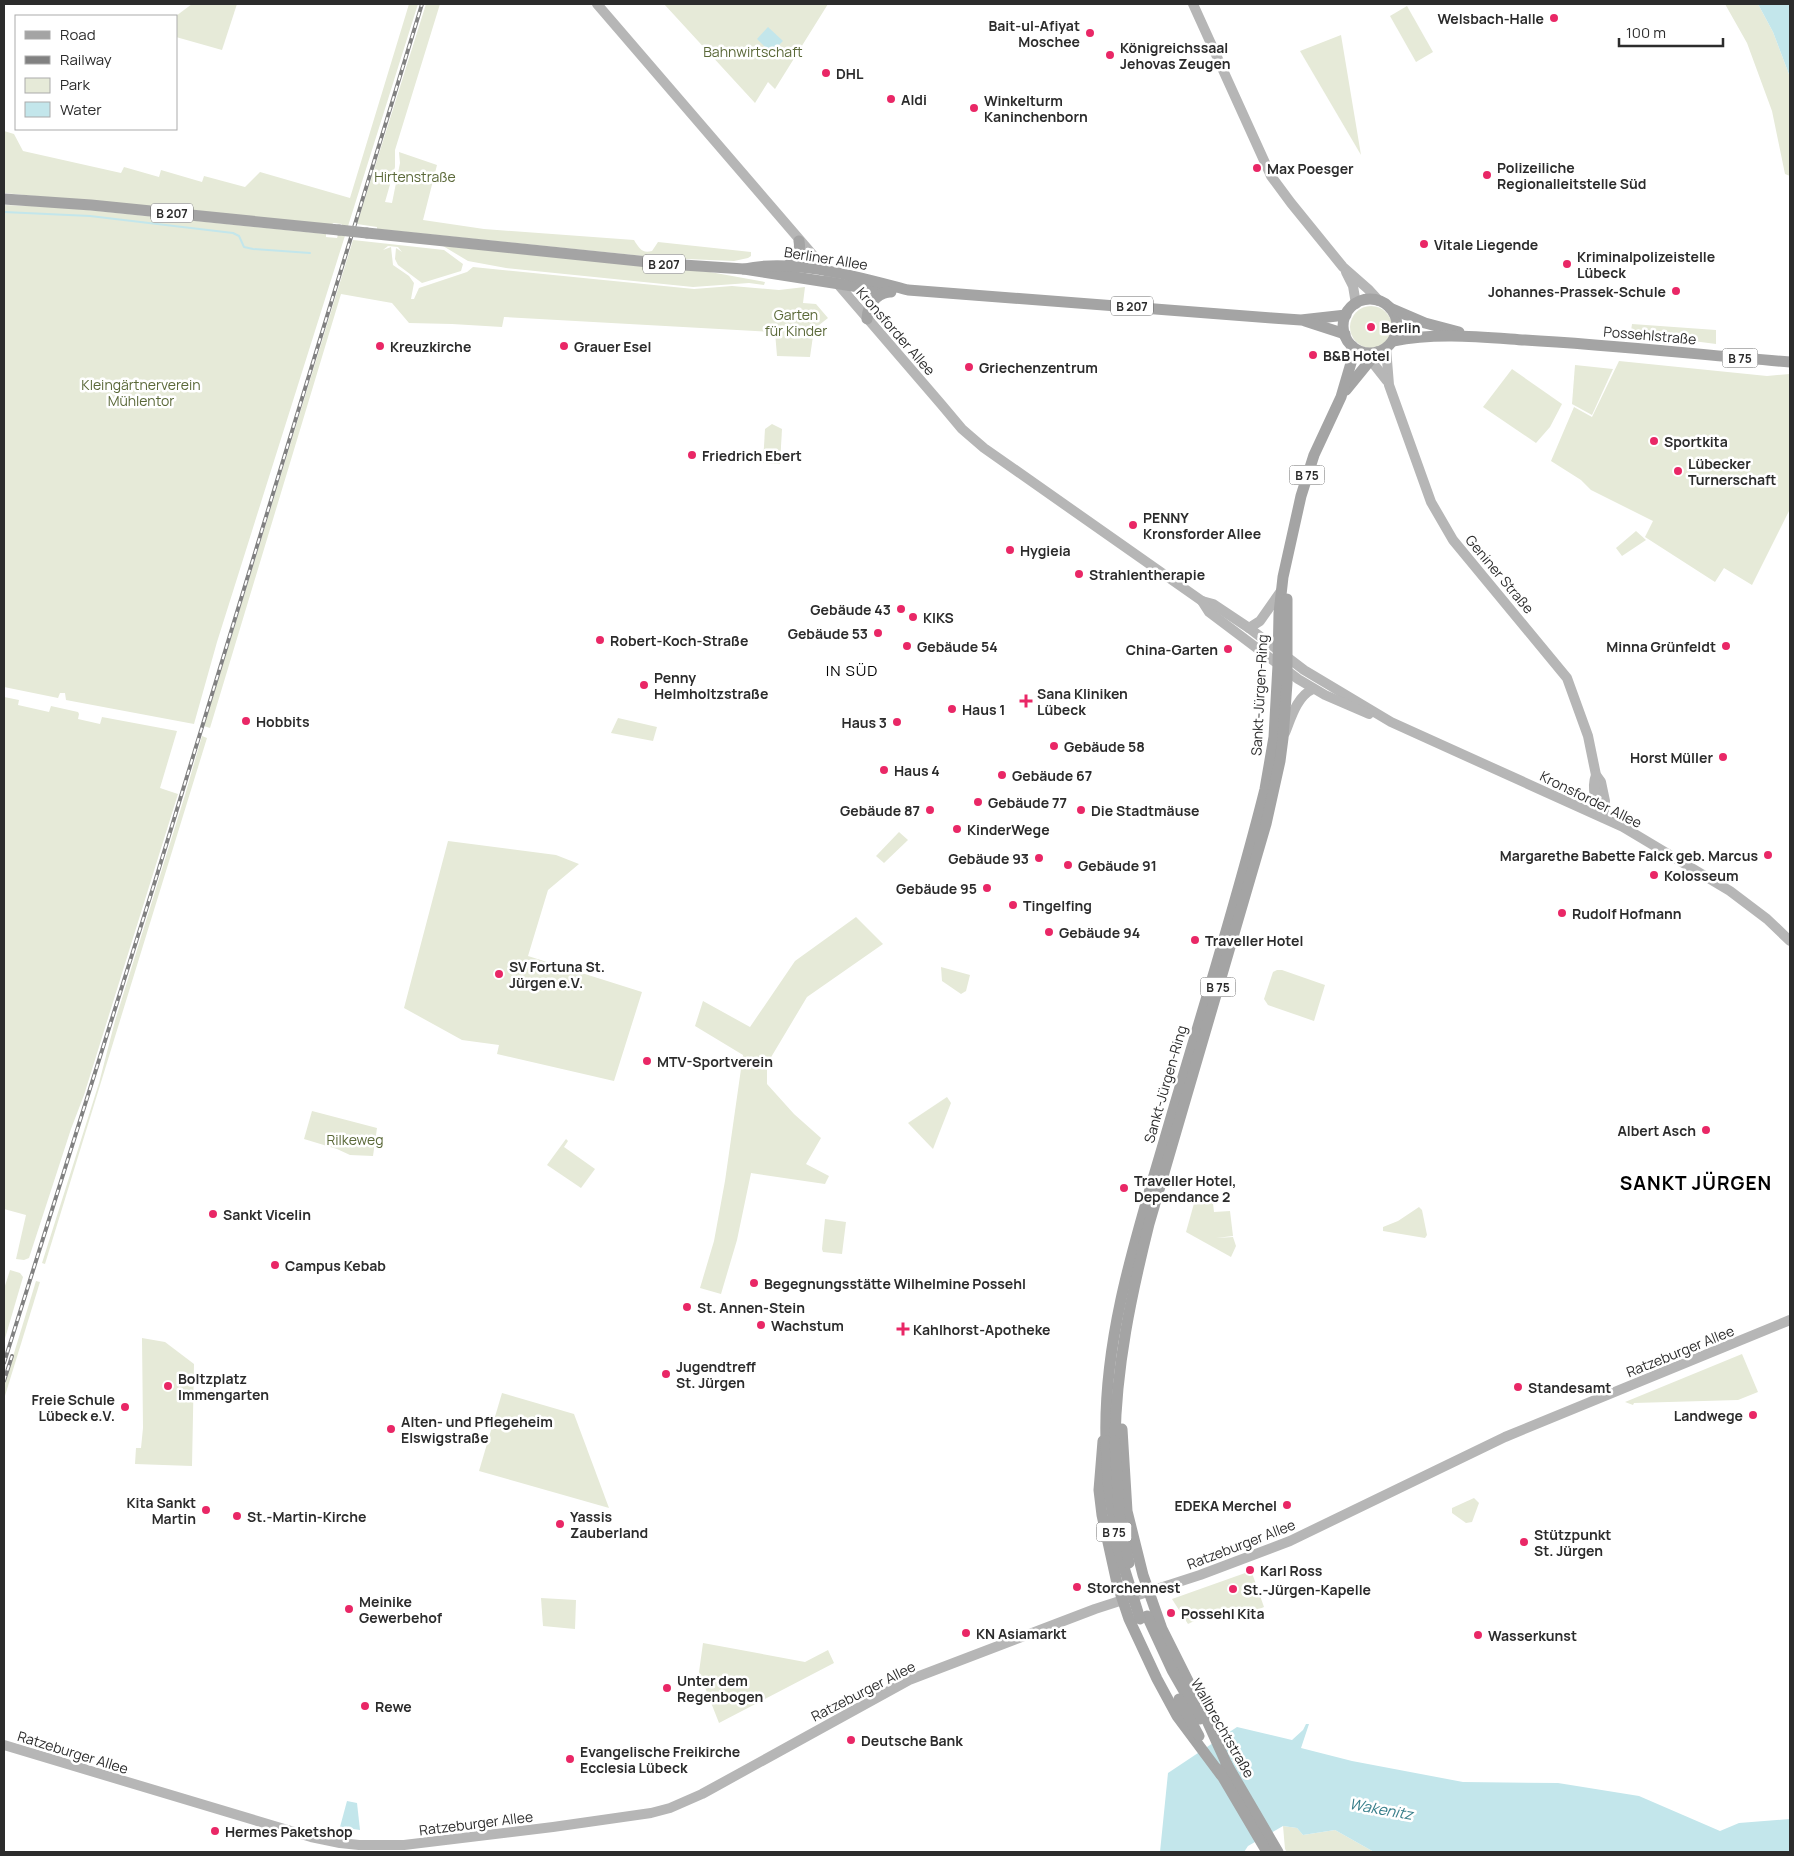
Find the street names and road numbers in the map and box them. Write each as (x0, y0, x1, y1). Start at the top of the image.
road number: B 207 (151, 204, 193, 222)
street label: Berliner Allee (783, 242, 869, 274)
road number: B 207 (643, 254, 685, 274)
street label: Kronsforder Allee (852, 283, 940, 379)
road number: B 207 (1111, 296, 1153, 316)
street label: Possehlstraße (1603, 321, 1697, 349)
road number: B 75 (1722, 348, 1758, 368)
road number: B 75 (1290, 466, 1324, 484)
street label: Geniner Straße (1462, 531, 1538, 617)
street label: Sankt-Jürgen-Ring (1246, 634, 1272, 756)
street label: Kronsforder Allee (1537, 766, 1645, 832)
road number: B 75 (1200, 978, 1236, 996)
street label: Sankt-Jürgen-Ring (1139, 1023, 1191, 1145)
street label: Ratzeburger Allee (1623, 1321, 1737, 1381)
street label: Ratzeburger Allee (1184, 1515, 1298, 1573)
road number: B 75 (1096, 1522, 1132, 1541)
street label: Ratzeburger Allee (808, 1656, 918, 1726)
street label: Wallbrechtstraße (1187, 1675, 1259, 1781)
street label: Ratzeburger Allee (15, 1726, 131, 1778)
street label: Ratzeburger Allee (418, 1807, 534, 1839)

